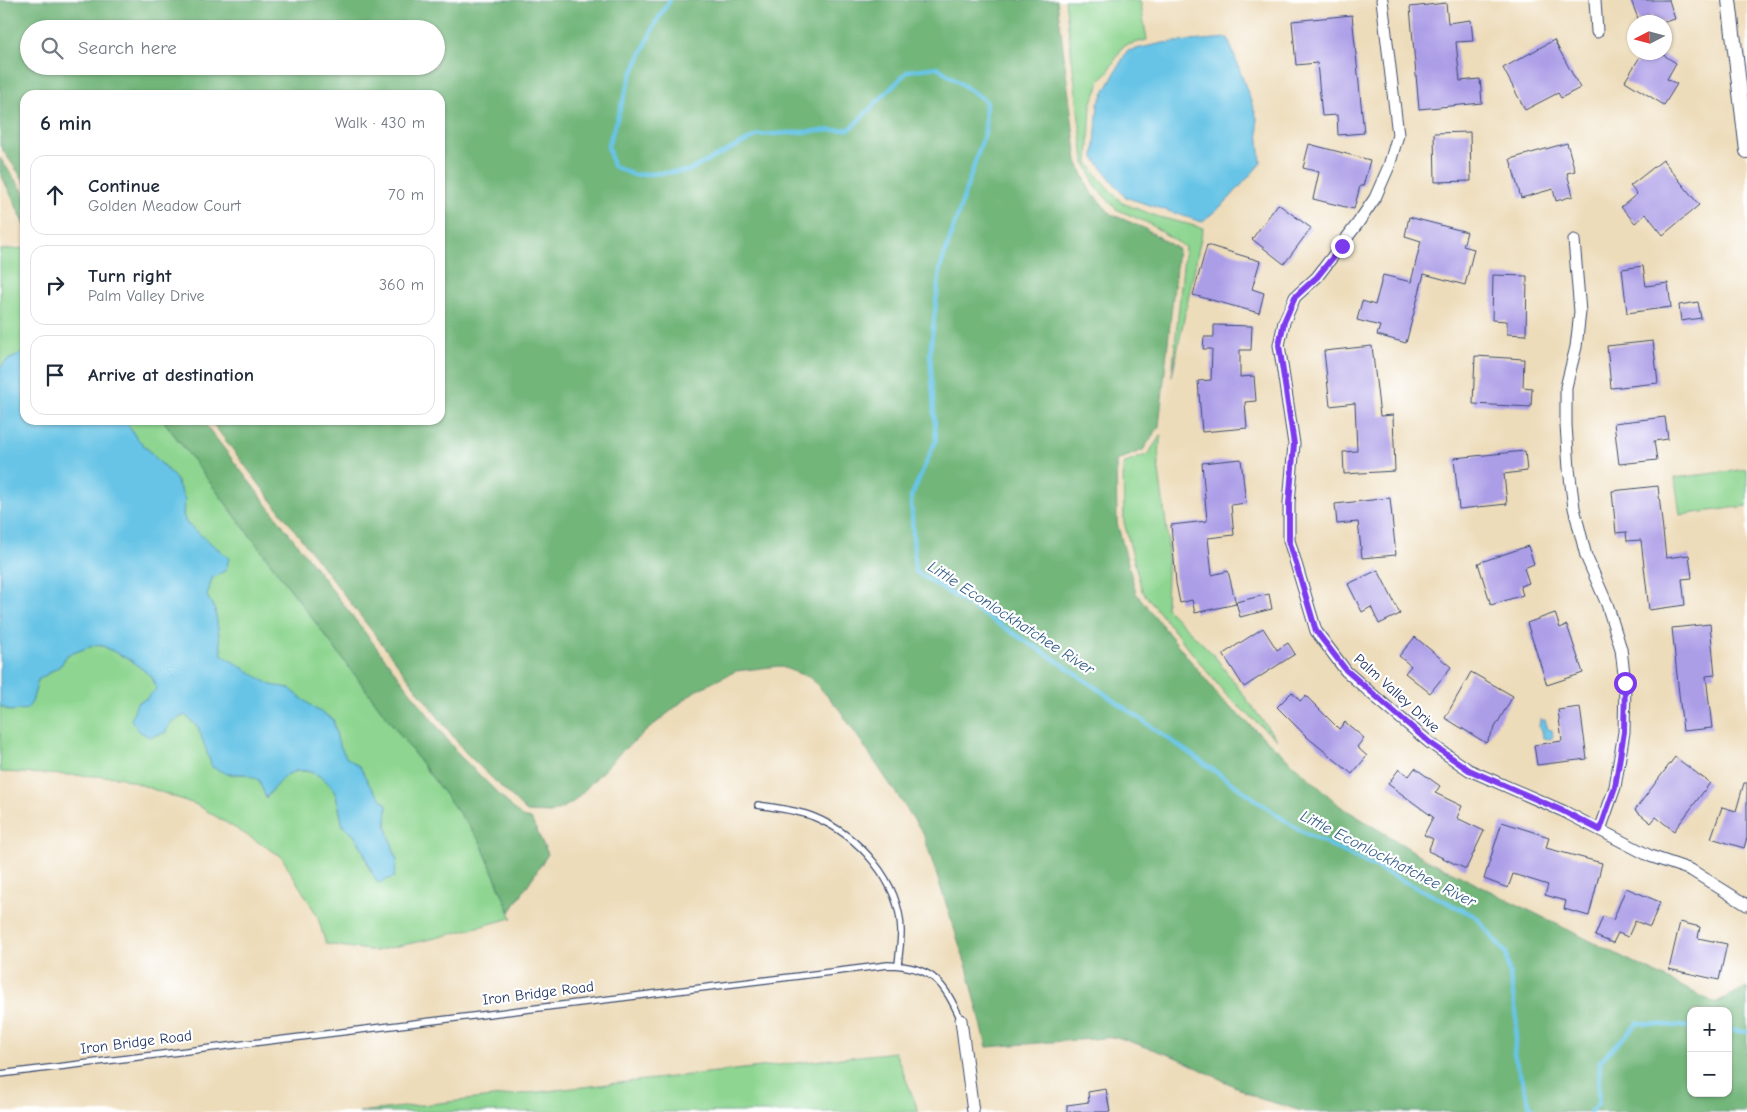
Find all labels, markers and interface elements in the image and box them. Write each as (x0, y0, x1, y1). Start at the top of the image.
north arrow (1627, 15, 1672, 60)
search box (20, 20, 445, 75)
icon: search (38, 34, 66, 62)
text: Search here (78, 37, 177, 59)
text: 6 min (40, 111, 92, 135)
text: Walk · 430 m (335, 114, 425, 132)
text: Continue (88, 175, 160, 197)
icon: ahead (41, 181, 69, 209)
text: 70 m (388, 186, 424, 204)
text: Golden Meadow Court (88, 197, 241, 215)
route end (1331, 235, 1354, 258)
text: Turn right (88, 265, 172, 287)
icon: right (41, 271, 69, 299)
text: 360 m (379, 276, 424, 294)
text: Palm Valley Drive (88, 287, 205, 305)
icon: arrive (41, 361, 69, 389)
text: Arrive at destination (88, 364, 254, 386)
water label: Little Econlockhatchee River (925, 558, 1098, 679)
street label: Palm Valley Drive (1350, 650, 1444, 737)
route start (1614, 672, 1637, 695)
water label: Little Econlockhatchee River (1297, 807, 1479, 911)
street label: Iron Bridge Road (481, 977, 595, 1009)
map controls (1687, 1007, 1732, 1097)
button: + (1687, 1007, 1732, 1052)
street label: Iron Bridge Road (79, 1026, 193, 1058)
button: − (1687, 1052, 1732, 1097)

